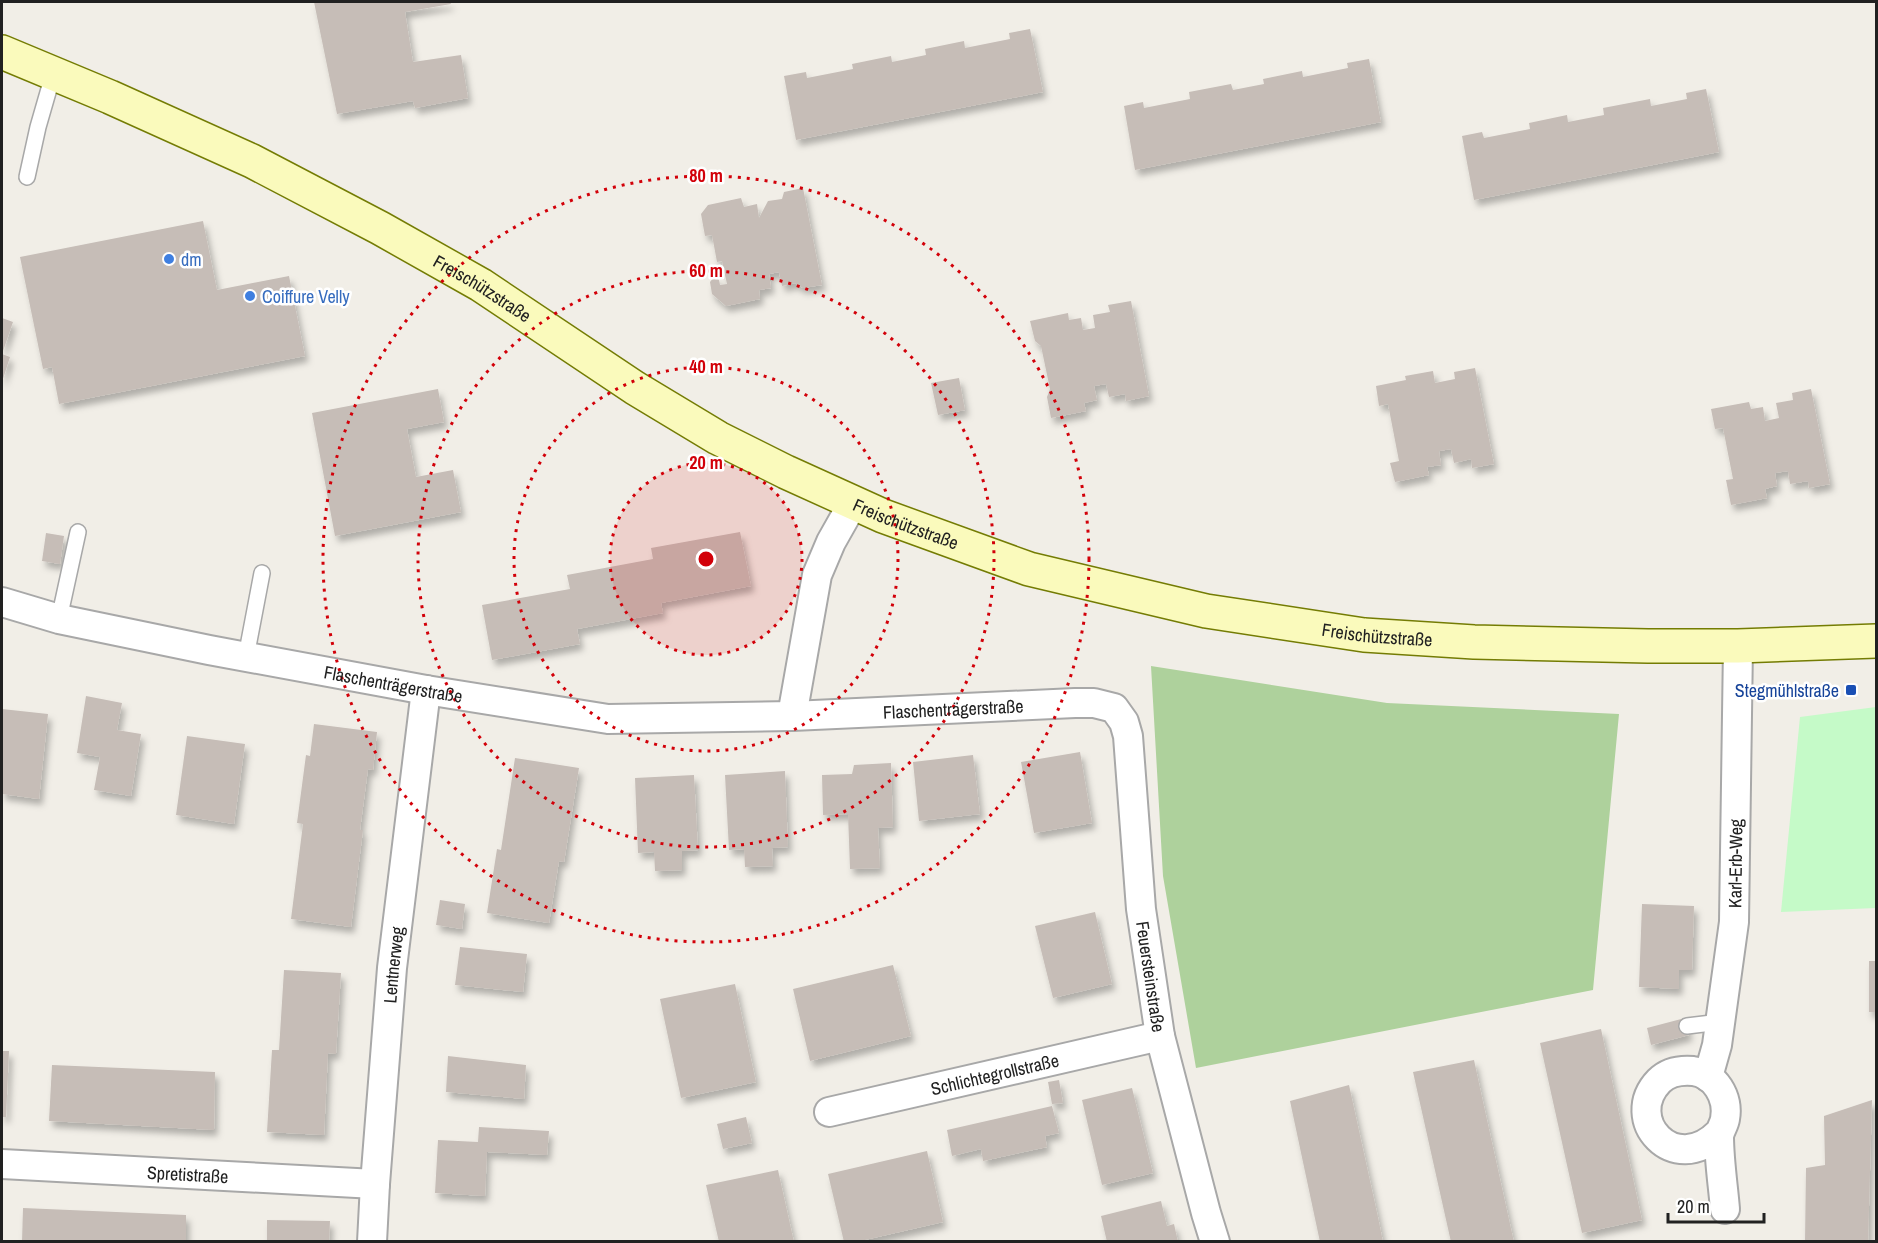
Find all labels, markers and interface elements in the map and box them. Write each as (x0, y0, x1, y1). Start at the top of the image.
text: 80 m (689, 163, 723, 188)
place label: dm (181, 247, 202, 272)
street label: Freischützstraße (429, 248, 536, 328)
marker: dm (162, 252, 176, 266)
text: 60 m (689, 258, 723, 283)
place label: Coiffure Velly (262, 284, 350, 309)
marker: Coiffure Velly (243, 289, 257, 303)
text: 40 m (689, 354, 723, 379)
text: 20 m (689, 450, 723, 475)
street label: Freischützstraße (849, 492, 962, 555)
centre of rings (696, 549, 716, 569)
street label: Freischützstraße (1320, 616, 1433, 652)
street label: Flaschenträgerstraße (322, 659, 464, 708)
place label: Stegmühlstraße (1735, 678, 1839, 703)
marker: Stegmühlstraße (1844, 683, 1858, 697)
street label: Flaschenträgerstraße (882, 693, 1024, 724)
street label: Karl-Erb-Weg (1722, 818, 1748, 908)
street label: Feuersteinstraße (1130, 919, 1172, 1034)
street label: Lentnerweg (377, 924, 410, 1004)
street label: Schlichtegrollstraße (928, 1047, 1061, 1101)
street label: Spretistraße (146, 1159, 229, 1189)
scale bar (1668, 1186, 1764, 1224)
text: 20 m (1677, 1194, 1710, 1219)

